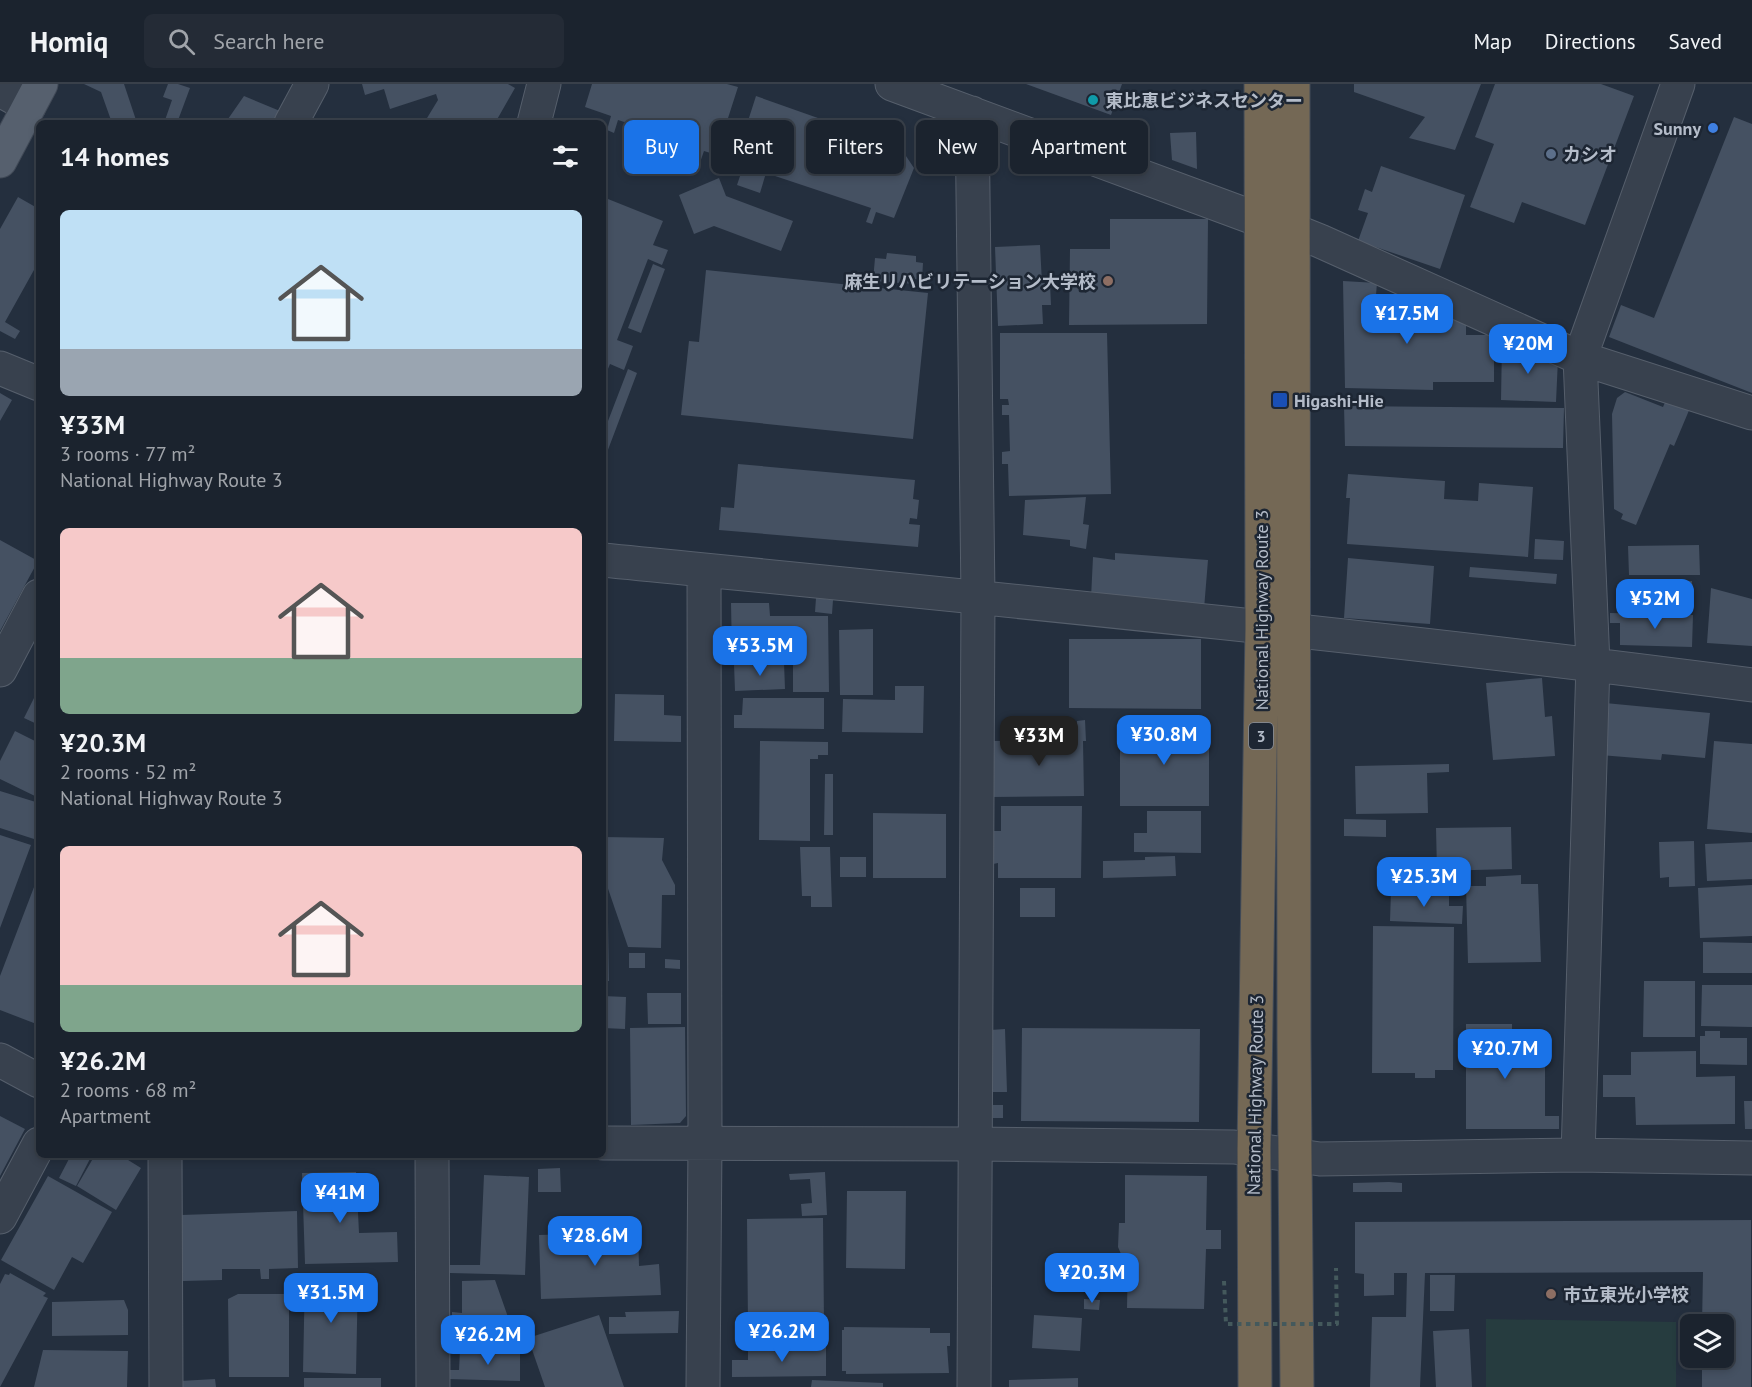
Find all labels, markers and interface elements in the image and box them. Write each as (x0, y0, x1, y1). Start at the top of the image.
search box (144, 14, 564, 68)
text: Homiq (30, 23, 108, 60)
icon: search (165, 25, 198, 58)
text: Search here (213, 27, 324, 55)
text: Map (1473, 28, 1512, 55)
text: Directions (1545, 28, 1636, 55)
text: Saved (1669, 28, 1722, 55)
place label: 東比恵ビジネスセンター (1105, 89, 1303, 112)
marker: 東比恵ビジネスセンター (1086, 93, 1100, 107)
place label: Sunny (1654, 117, 1701, 140)
chip: Buy (624, 120, 699, 174)
chip: Rent (711, 120, 794, 174)
chip: Filters (806, 120, 904, 174)
chip: New (916, 120, 998, 174)
chip: Apartment (1010, 120, 1148, 174)
marker: Sunny (1706, 121, 1720, 135)
text: 14 homes (60, 140, 169, 173)
icon: filters (549, 140, 582, 173)
place label: カシオ (1563, 143, 1617, 166)
marker: カシオ (1544, 147, 1558, 161)
icon: home (267, 249, 375, 357)
place label: 麻生リハビリテーション大学校 (844, 270, 1096, 293)
marker: 麻生リハビリテーション大学校 (1101, 274, 1115, 288)
pin: ¥17.5M (1358, 294, 1456, 345)
text: ¥17.5M (1375, 300, 1439, 326)
pin: ¥20M (1492, 324, 1564, 375)
text: ¥20M (1503, 330, 1553, 356)
place label: Higashi-Hie (1294, 389, 1384, 412)
marker: Higashi-Hie (1271, 391, 1289, 409)
text: ¥33M (60, 408, 125, 441)
text: 3 rooms · 77 m² (60, 441, 195, 467)
text: National Highway Route 3 (60, 467, 283, 493)
street label: National Highway Route 3 (1250, 510, 1273, 710)
icon: home (267, 567, 375, 675)
pin: ¥52M (1619, 579, 1691, 630)
text: ¥52M (1630, 585, 1680, 611)
pin: ¥53.5M (711, 626, 809, 677)
text: ¥53.5M (727, 632, 793, 658)
pin: ¥30.8M (1115, 715, 1213, 766)
pin: ¥33M (1003, 716, 1075, 767)
text: ¥30.8M (1131, 721, 1197, 747)
text: ¥33M (1014, 722, 1064, 748)
road number: 3 (1249, 723, 1273, 749)
text: ¥20.3M (60, 726, 146, 759)
text: 2 rooms · 52 m² (60, 759, 196, 785)
text: National Highway Route 3 (60, 785, 283, 811)
pin: ¥25.3M (1375, 857, 1473, 908)
text: ¥25.3M (1391, 863, 1457, 889)
icon: home (267, 885, 375, 993)
street label: National Highway Route 3 (1242, 995, 1268, 1195)
pin: ¥20.7M (1456, 1029, 1554, 1080)
text: ¥20.7M (1472, 1035, 1538, 1061)
text: ¥26.2M (60, 1044, 146, 1077)
text: 2 rooms · 68 m² (60, 1077, 196, 1103)
text: Apartment (60, 1103, 151, 1129)
pin: ¥41M (304, 1173, 376, 1224)
text: ¥41M (315, 1179, 365, 1205)
pin: ¥28.6M (546, 1216, 644, 1267)
text: ¥28.6M (562, 1222, 628, 1248)
pin: ¥20.3M (1043, 1253, 1141, 1304)
text: ¥20.3M (1059, 1259, 1125, 1285)
pin: ¥31.5M (282, 1273, 380, 1324)
text: ¥31.5M (298, 1279, 364, 1305)
place label: 市立東光小学校 (1563, 1283, 1689, 1306)
marker: 市立東光小学校 (1544, 1287, 1558, 1301)
pin: ¥26.2M (733, 1312, 831, 1363)
map controls (1680, 1314, 1734, 1368)
button: layers (1680, 1314, 1734, 1368)
pin: ¥26.2M (439, 1315, 537, 1366)
text: ¥26.2M (749, 1318, 815, 1344)
text: ¥26.2M (455, 1321, 521, 1347)

